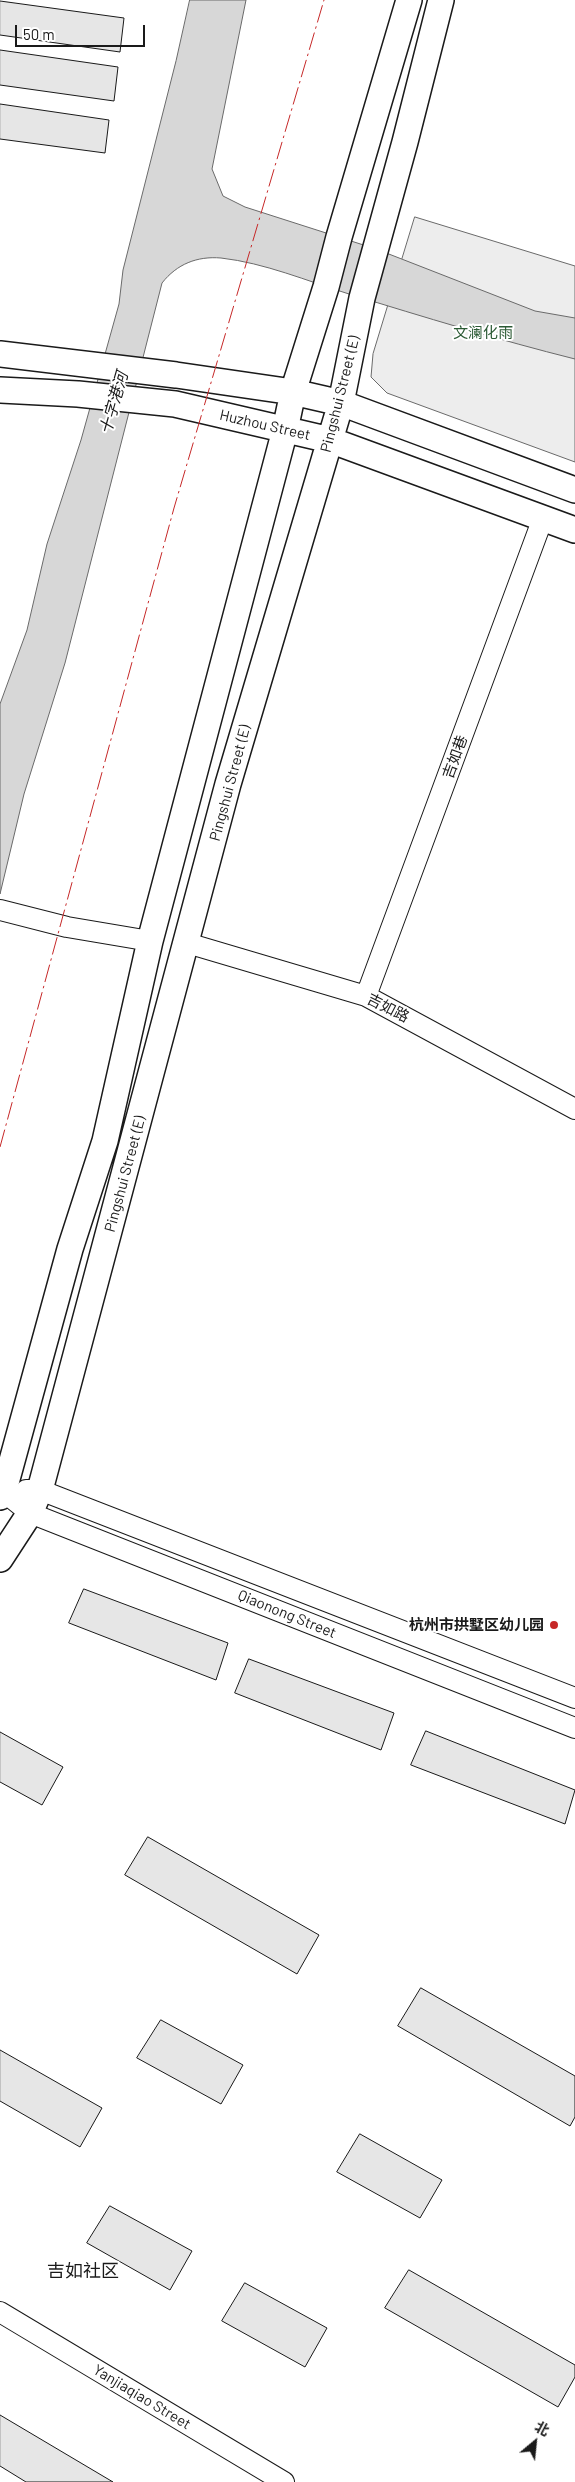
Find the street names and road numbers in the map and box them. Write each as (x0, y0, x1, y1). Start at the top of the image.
street label: Pingshui Street (E) (317, 334, 363, 454)
street label: Huzhou Street (218, 406, 312, 444)
street label: Pingshui Street (E) (206, 723, 254, 843)
street label: 吉如巷 (439, 733, 471, 781)
street label: 吉如路 (364, 990, 412, 1026)
street label: Pingshui Street (E) (101, 1114, 149, 1234)
street label: Qiaonong Street (235, 1586, 339, 1642)
street label: Yanjiaqiao Street (90, 2361, 194, 2433)

